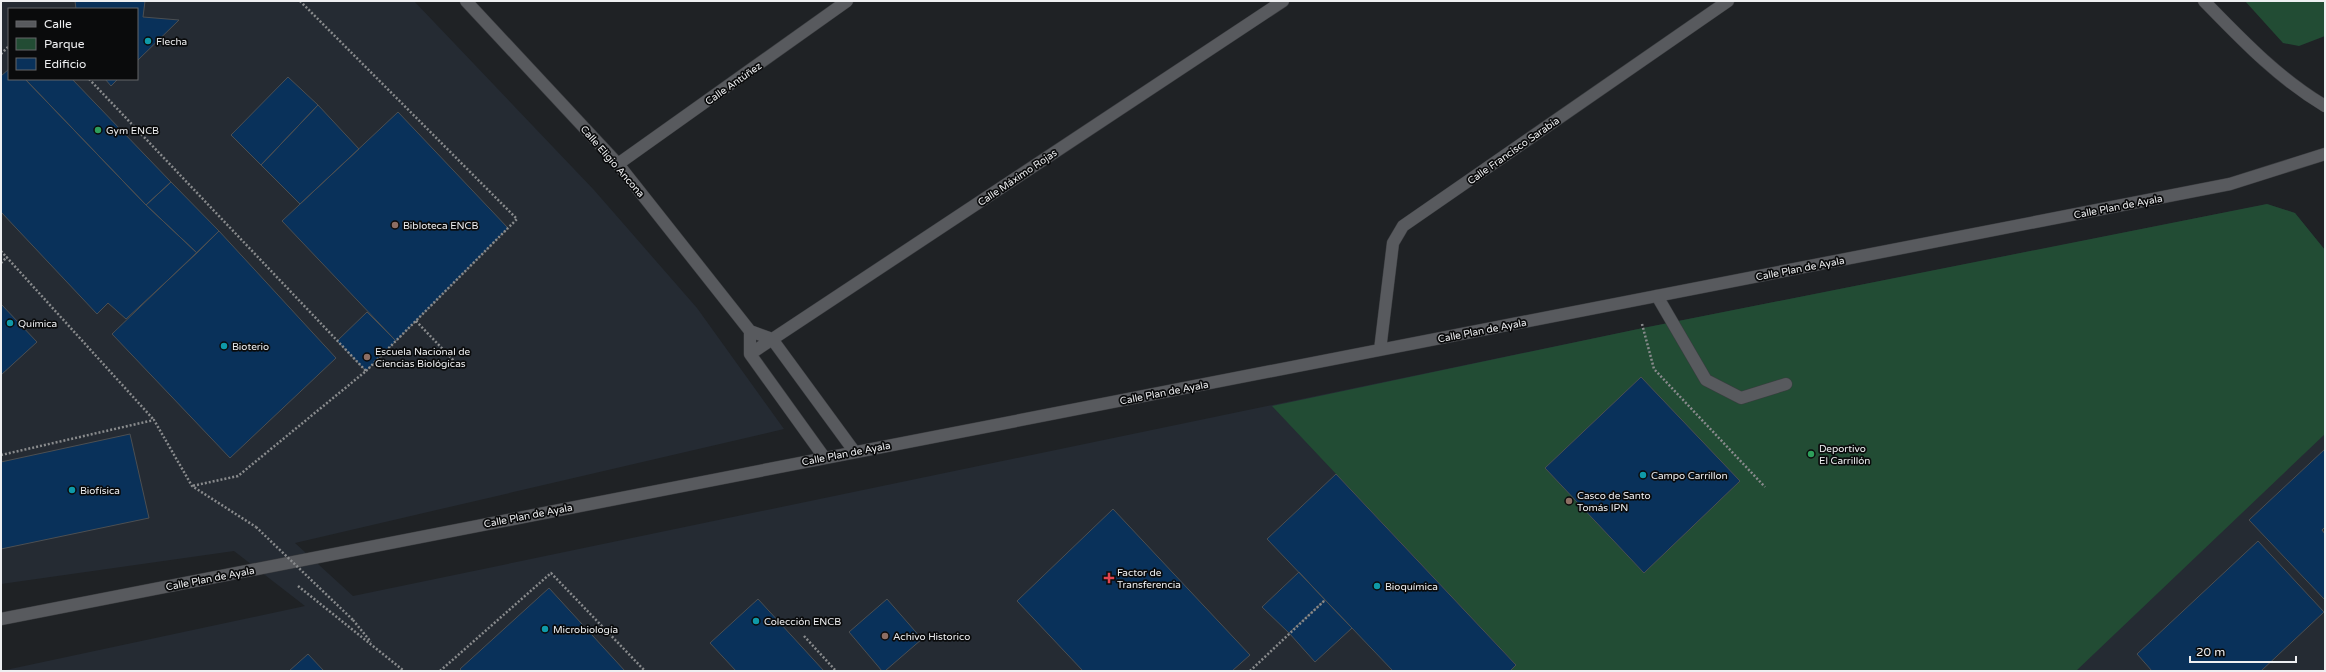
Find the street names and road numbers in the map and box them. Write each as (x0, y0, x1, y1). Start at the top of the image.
street label: Calle Antúñez (703, 60, 764, 108)
street label: Calle Francisco Sarabia (1465, 115, 1562, 187)
street label: Calle Eligio Ancona (578, 123, 647, 200)
street label: Calle Máximo Rojas (976, 147, 1060, 209)
street label: Calle Plan de Ayala (2073, 193, 2164, 221)
street label: Calle Plan de Ayala (1755, 255, 1846, 283)
street label: Calle Plan de Ayala (1437, 317, 1528, 345)
street label: Calle Plan de Ayala (1119, 379, 1210, 407)
street label: Calle Plan de Ayala (801, 440, 892, 468)
street label: Calle Plan de Ayala (483, 502, 574, 530)
street label: Calle Plan de Ayala (165, 565, 256, 593)

